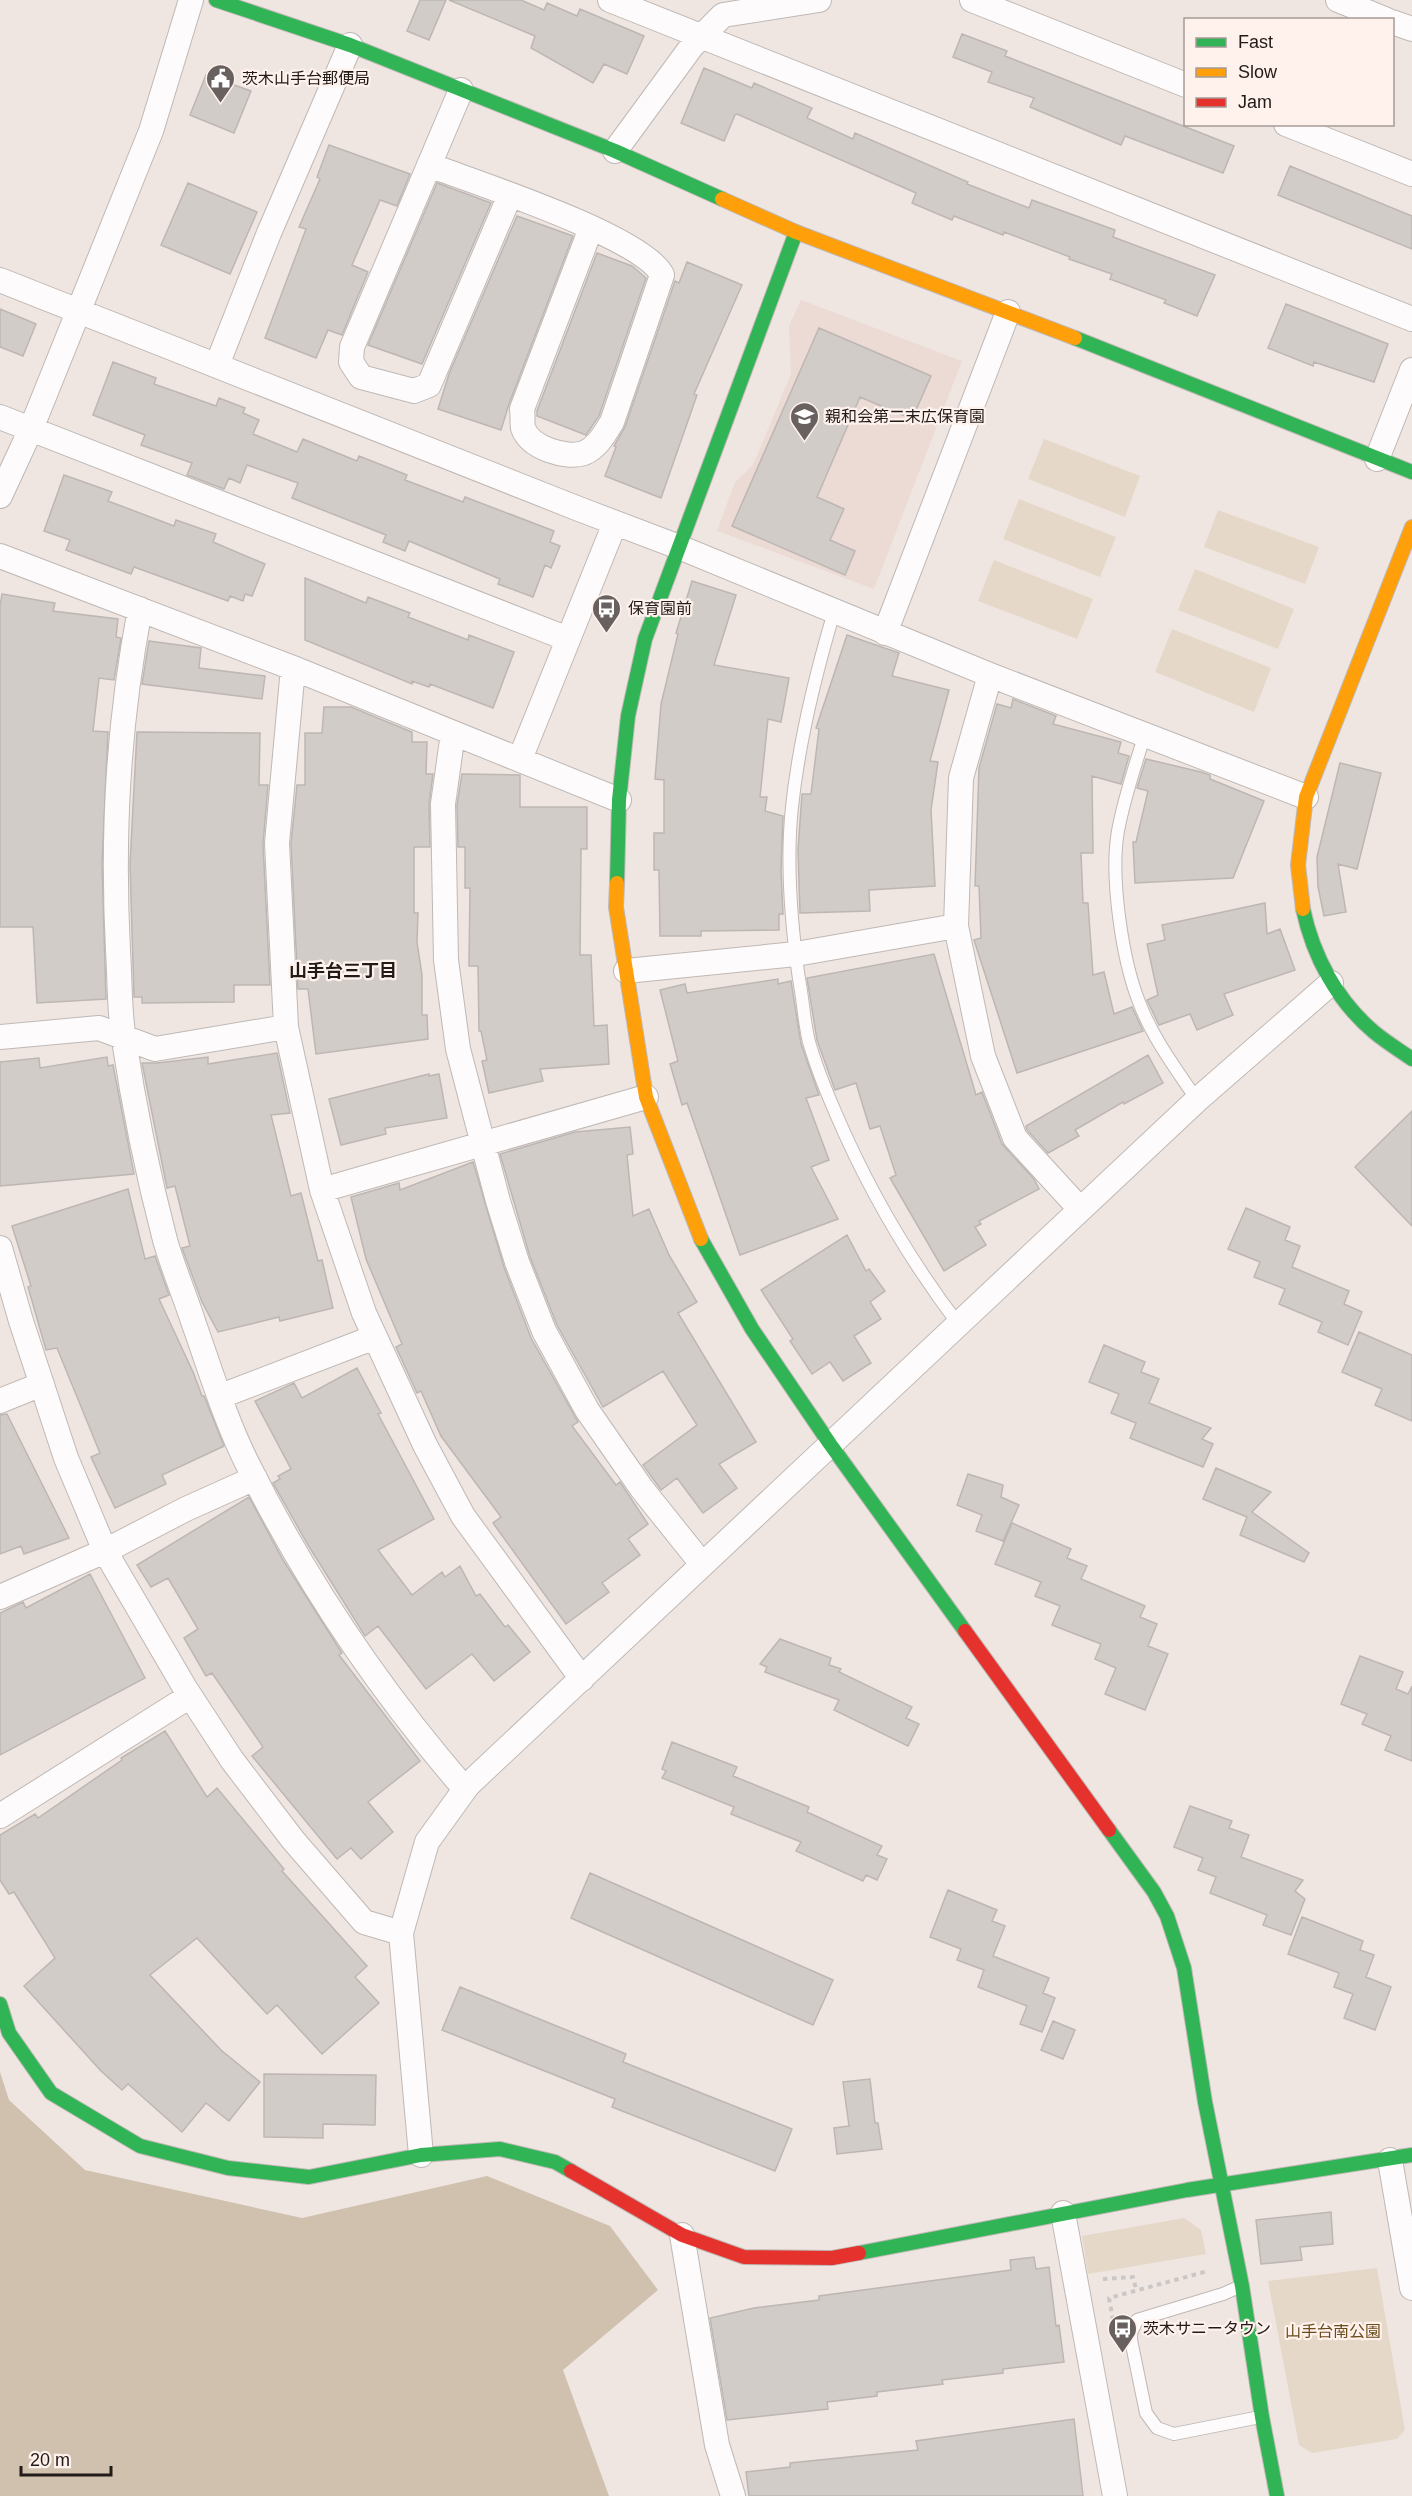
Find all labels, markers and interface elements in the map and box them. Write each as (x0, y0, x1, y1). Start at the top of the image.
legend (1184, 18, 1394, 126)
text: Fast (1238, 32, 1273, 52)
public building icon: 茨木山手台郵便局 (205, 62, 237, 104)
text: Slow (1238, 62, 1278, 82)
place label: 茨木山手台郵便局 (242, 70, 370, 87)
text: Jam (1238, 92, 1272, 112)
school or university icon: 親和会第二末広保育園 (788, 400, 820, 442)
place label: 親和会第二末広保育園 (825, 408, 985, 425)
bus stop icon: 保育園前 (591, 592, 623, 634)
place label: 保育園前 (628, 600, 692, 617)
district label: 山手台三丁目 (289, 961, 397, 981)
bus stop icon: 茨木サニータウン (1106, 2312, 1138, 2354)
place label: 茨木サニータウン (1143, 2320, 1271, 2337)
park label: 山手台南公園 (1285, 2323, 1381, 2340)
scale bar (21, 2439, 111, 2477)
text: 20 m (30, 2450, 70, 2470)

